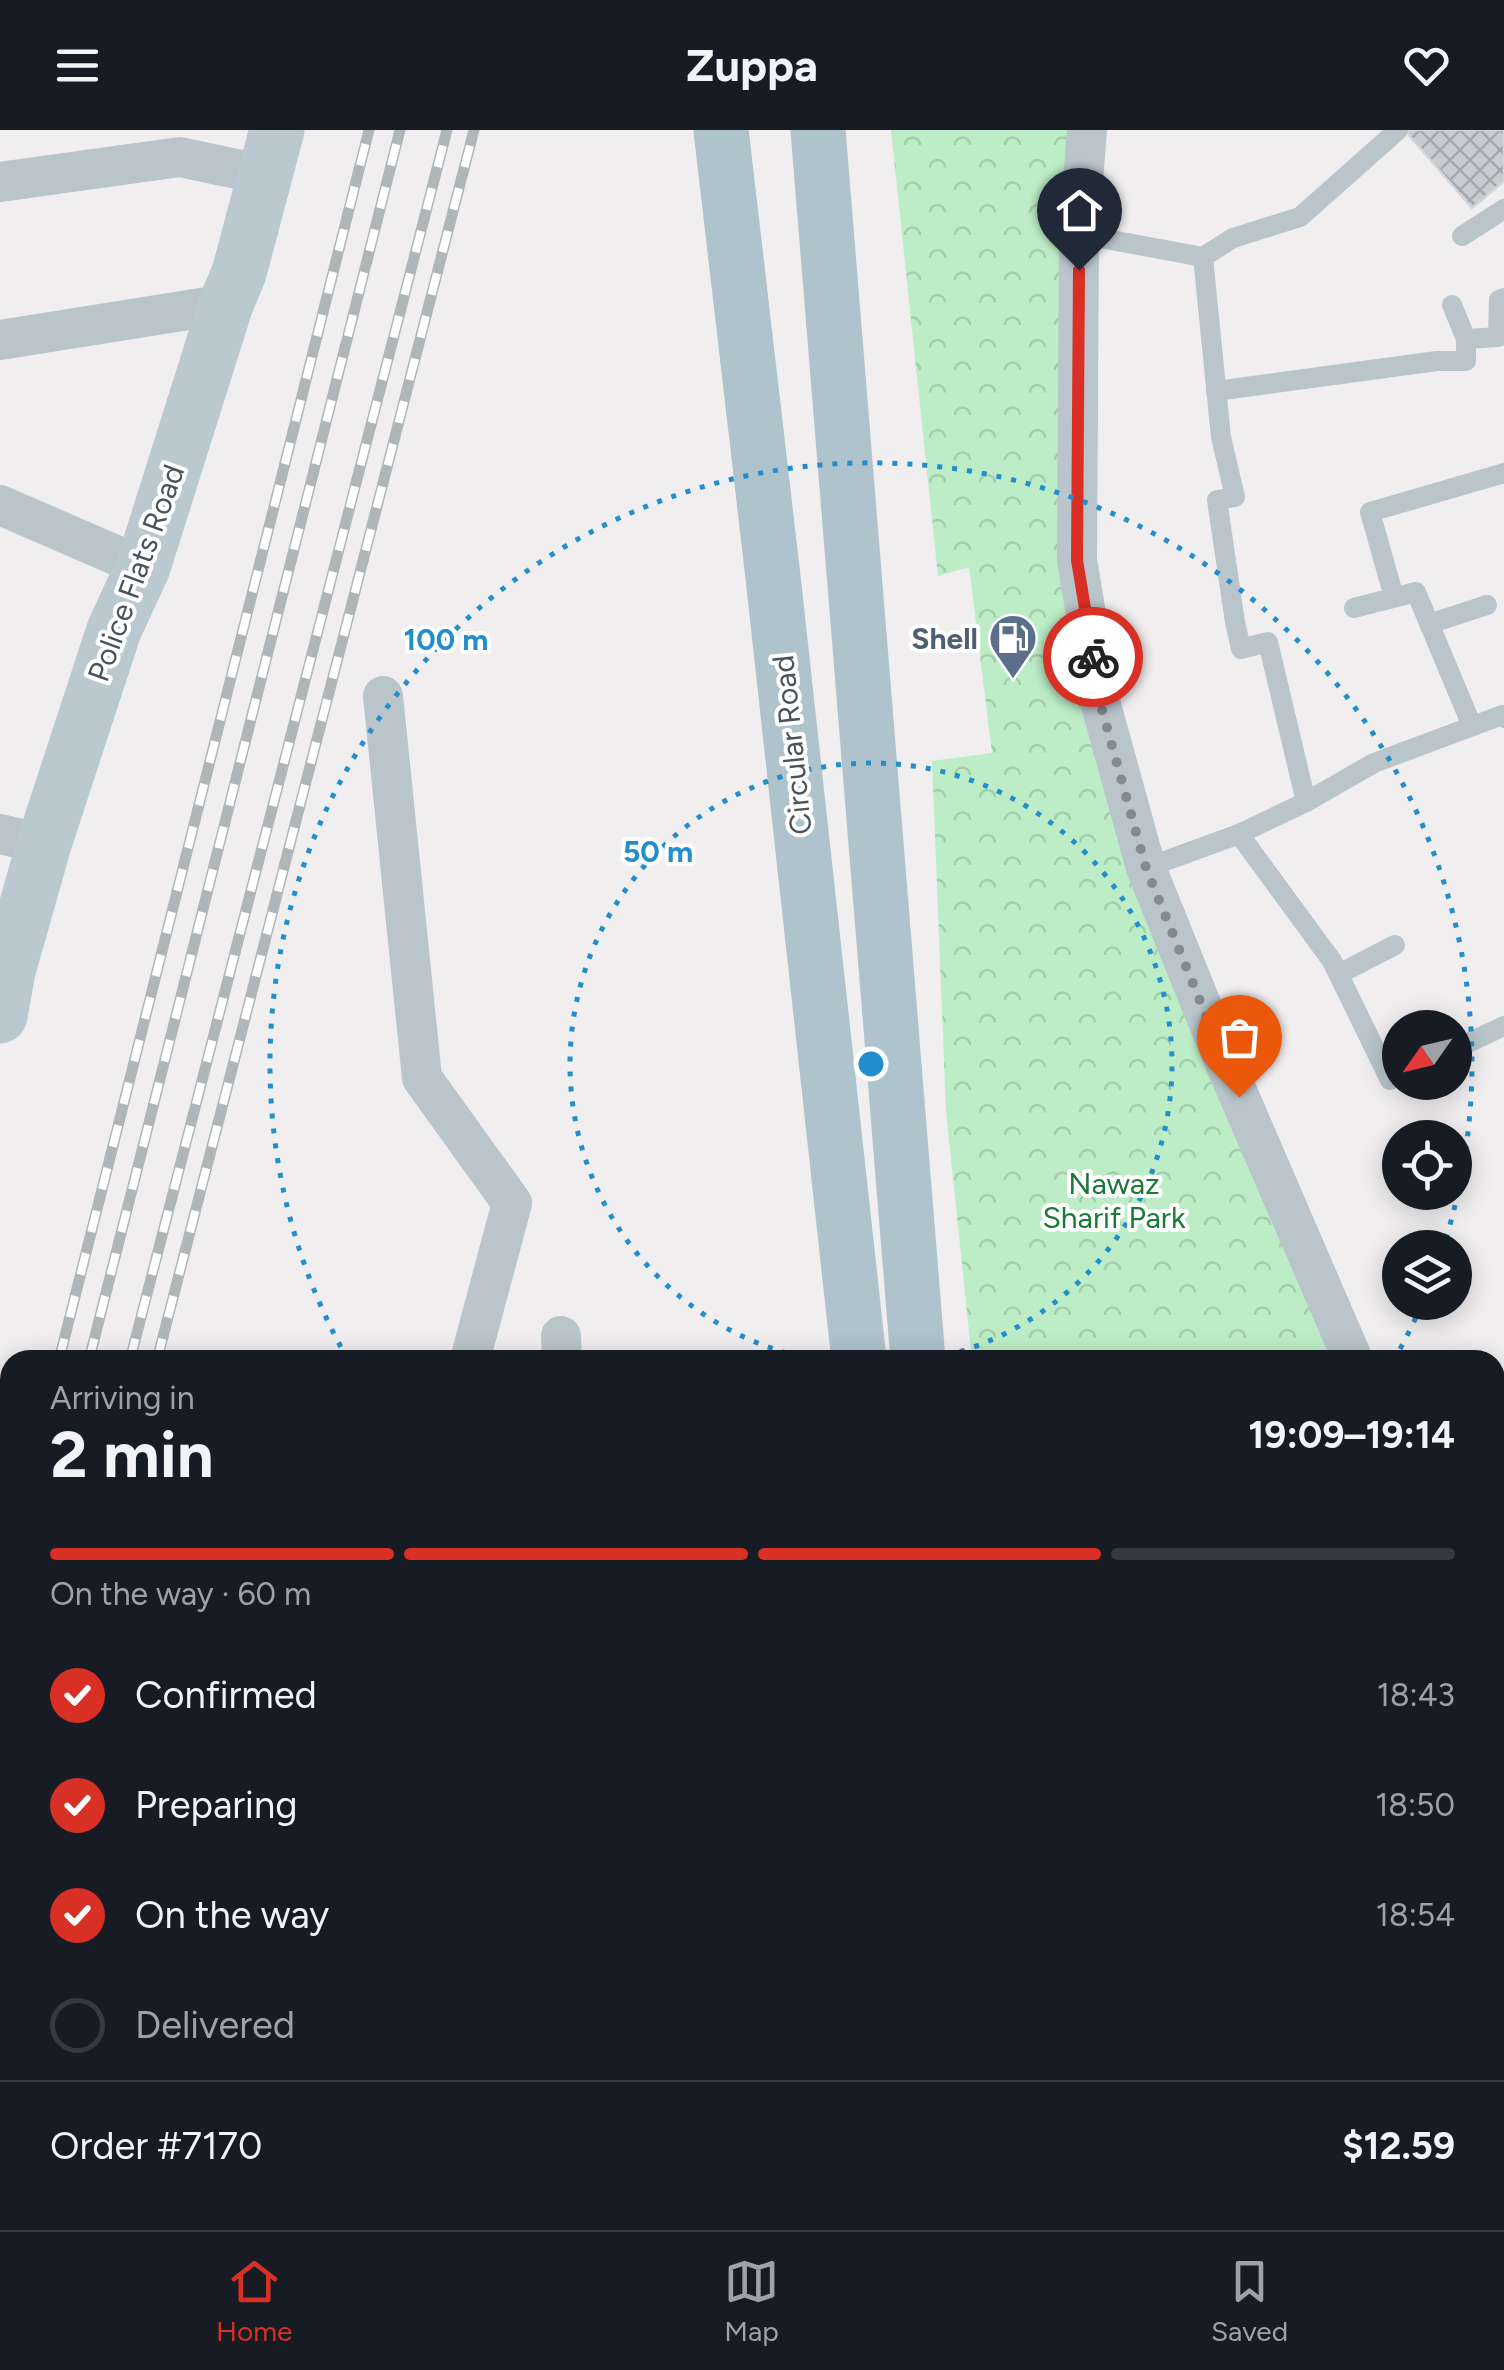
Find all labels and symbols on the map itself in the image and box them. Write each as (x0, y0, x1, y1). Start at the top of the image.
pin (1037, 168, 1122, 271)
street label: Police Flats Road (80, 460, 192, 686)
courier (1043, 607, 1143, 707)
fuel station icon: Shell (987, 612, 1039, 680)
place label: Shell (911, 620, 978, 657)
text: 100 m (404, 621, 488, 658)
street label: Circular Road (764, 653, 820, 837)
text: 50 m (623, 833, 693, 870)
pin (1197, 995, 1282, 1098)
north arrow (1382, 1010, 1472, 1100)
centre of rings (853, 1046, 889, 1082)
park label: Nawaz Sharif Park (1042, 1165, 1186, 1236)

